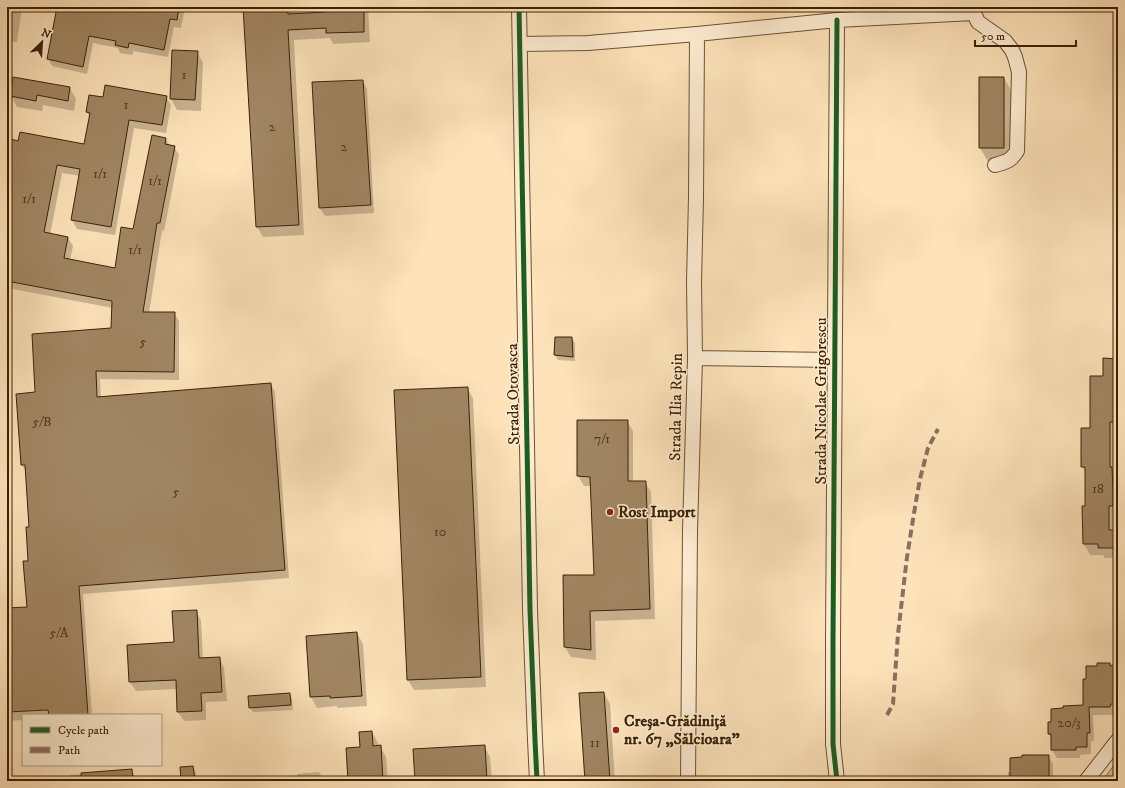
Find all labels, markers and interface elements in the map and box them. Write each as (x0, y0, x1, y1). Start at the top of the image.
north arrow (22, 22, 62, 62)
scale bar (975, 22, 1076, 48)
text: N (39, 26, 53, 42)
text: 50 m (981, 29, 1005, 44)
house number: 1 (181, 66, 187, 84)
house number: 1 (123, 96, 129, 114)
house number: 2 (269, 118, 276, 136)
house number: 2 (341, 138, 348, 156)
house number: 1/1 (93, 165, 107, 183)
house number: 1/1 (148, 172, 162, 190)
house number: 1/1 (22, 190, 36, 208)
house number: 1/1 (128, 241, 142, 259)
street label: Strada Nicolae Grigorescu (811, 317, 831, 484)
house number: 5 (140, 333, 147, 351)
street label: Strada Otovasca (502, 343, 524, 445)
street label: Strada Ilia Repin (665, 352, 687, 461)
house number: 5/B (32, 413, 52, 431)
house number: 7/1 (594, 430, 610, 448)
house number: 18 (1092, 480, 1104, 498)
house number: 5 (173, 483, 180, 501)
place label: Rost Import (618, 502, 697, 522)
marker: Rost Import (605, 507, 615, 517)
house number: 10 (434, 523, 446, 541)
house number: 5/A (49, 624, 70, 642)
place label: Creșa-Grădiniță nr. 67 „Sălcioara” (624, 711, 740, 749)
legend (22, 714, 162, 766)
house number: 20/3 (1057, 714, 1081, 732)
text: Cycle path (58, 723, 110, 738)
marker: Creșa-Grădiniță nr. 67 „Sălcioara” (611, 725, 621, 735)
house number: 11 (590, 734, 600, 752)
text: Path (58, 743, 81, 758)

